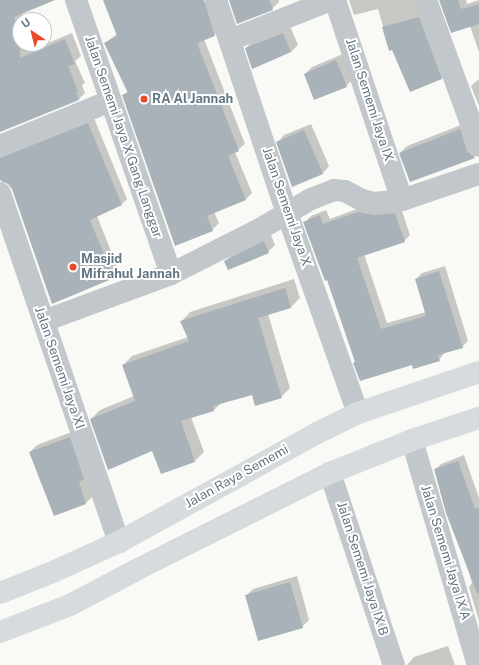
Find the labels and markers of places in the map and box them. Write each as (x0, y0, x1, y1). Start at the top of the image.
place label: RA Al Jannah (152, 91, 233, 107)
marker: RA Al Jannah (139, 94, 149, 104)
place label: Masjid Mifrahul Jannah (81, 252, 180, 283)
marker: Masjid Mifrahul Jannah (68, 262, 78, 272)

